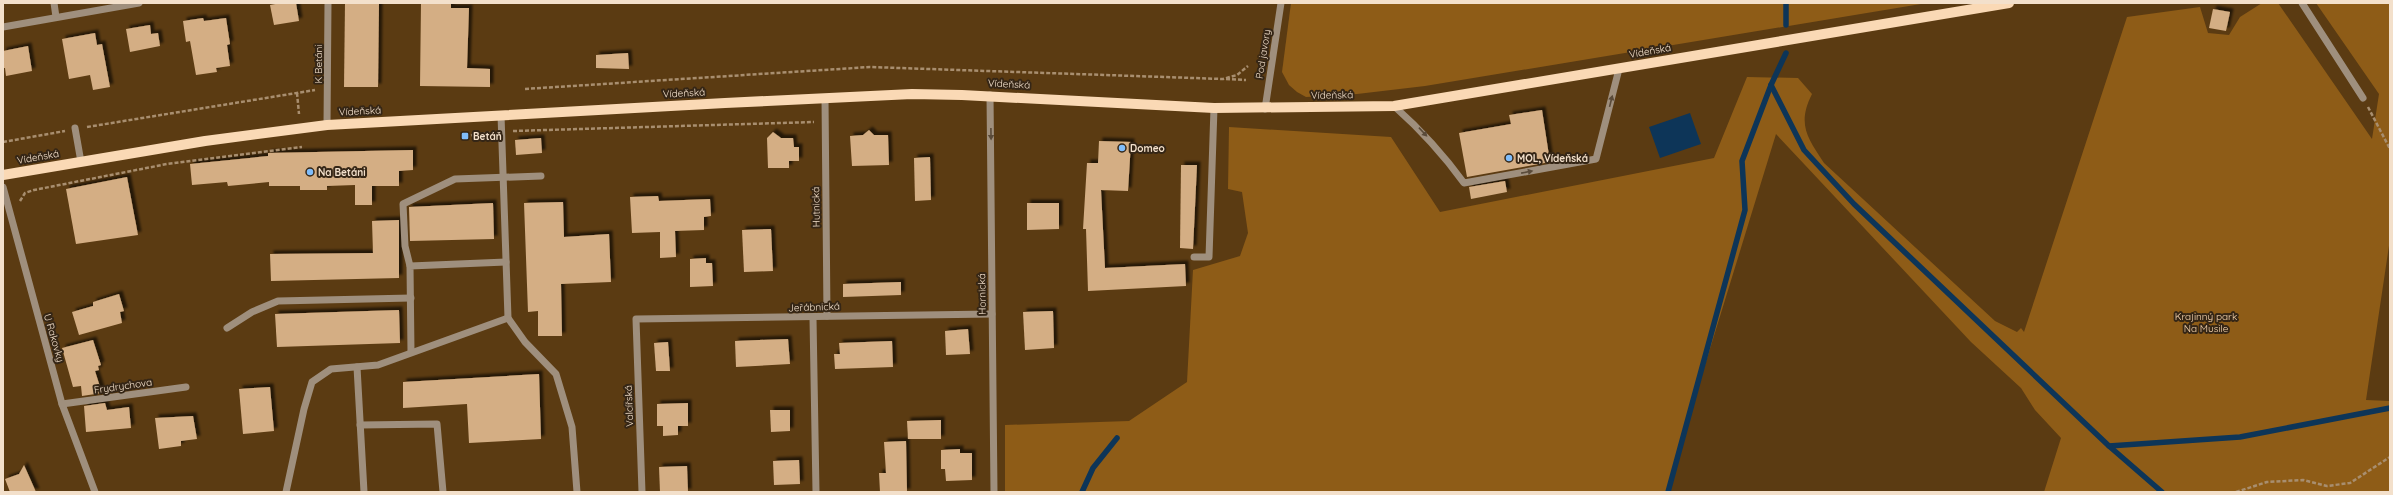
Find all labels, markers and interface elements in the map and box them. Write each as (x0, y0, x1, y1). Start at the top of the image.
street label: Pod javory (1253, 28, 1273, 80)
street label: Vídeňská (1628, 41, 1672, 61)
street label: K Betáni (312, 45, 325, 84)
street label: Vídeňská (988, 76, 1030, 92)
street label: Vídeňská (663, 85, 705, 101)
street label: Vídeňská (1311, 88, 1353, 102)
one-way arrow (1608, 95, 1614, 107)
street label: Vídeňská (339, 103, 381, 119)
one-way arrow (1418, 127, 1428, 137)
one-way arrow (988, 128, 994, 141)
place label: Betáň (473, 130, 502, 143)
marker: Betáň (460, 131, 470, 141)
place label: Domeo (1130, 142, 1165, 155)
marker: Domeo (1117, 143, 1127, 153)
street label: Vídeňská (16, 147, 60, 167)
place label: MOL, Vídeňská (1517, 152, 1588, 165)
marker: MOL, Vídeňská (1504, 153, 1514, 163)
place label: Na Betáni (318, 166, 366, 179)
marker: Na Betáni (305, 167, 315, 177)
one-way arrow (1521, 168, 1533, 174)
street label: Hutnická (809, 187, 823, 227)
street label: Hornická (975, 273, 989, 315)
street label: Jeřábnická (788, 300, 840, 314)
park label: Krajinný park Na Musile (2175, 310, 2237, 335)
street label: U Rakovky (41, 312, 67, 364)
street label: Frydrychova (93, 375, 153, 397)
street label: Valcířská (622, 385, 636, 427)

